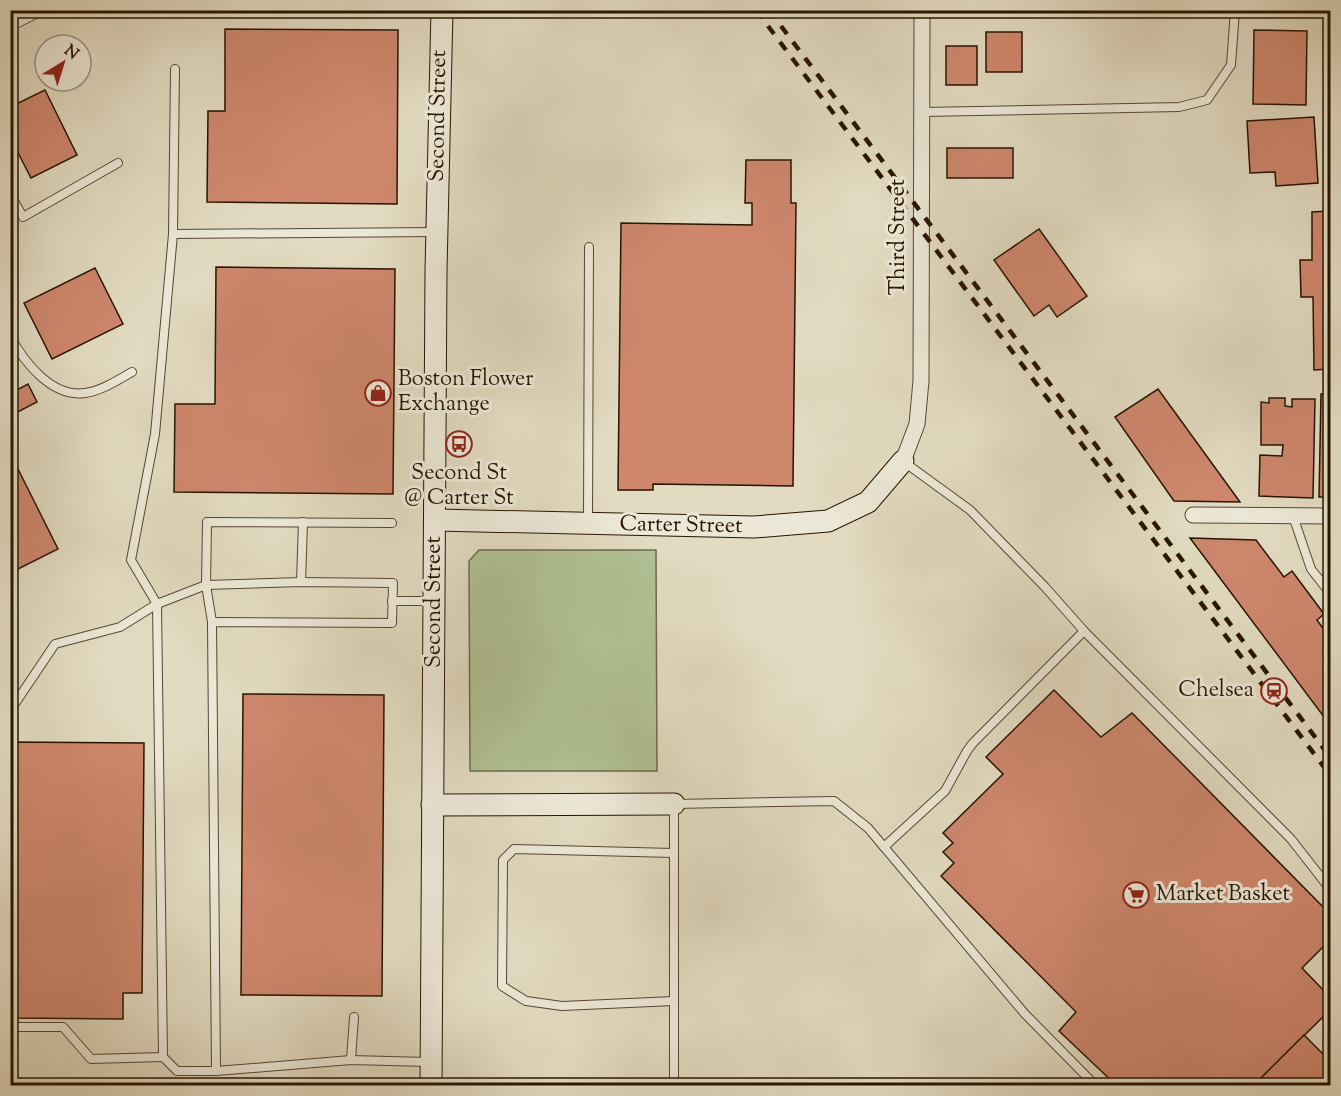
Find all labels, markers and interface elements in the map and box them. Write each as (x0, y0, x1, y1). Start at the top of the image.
north arrow (33, 33, 93, 93)
text: N (59, 40, 83, 66)
street label: Second Street (422, 49, 456, 182)
street label: Third Street (883, 178, 915, 295)
place label: Boston Flower Exchange (398, 364, 534, 421)
shop icon: Boston Flower Exchange (363, 378, 393, 408)
bus stop icon: Second St @ Carter St (444, 429, 474, 459)
place label: Second St @ Carter St (404, 458, 514, 515)
street label: Carter Street (619, 509, 743, 543)
street label: Second Street (419, 536, 451, 668)
place label: Chelsea (1178, 675, 1254, 707)
station icon: Chelsea (1259, 676, 1289, 706)
place label: Market Basket (1156, 879, 1290, 911)
supermarket icon: Market Basket (1121, 880, 1151, 910)

